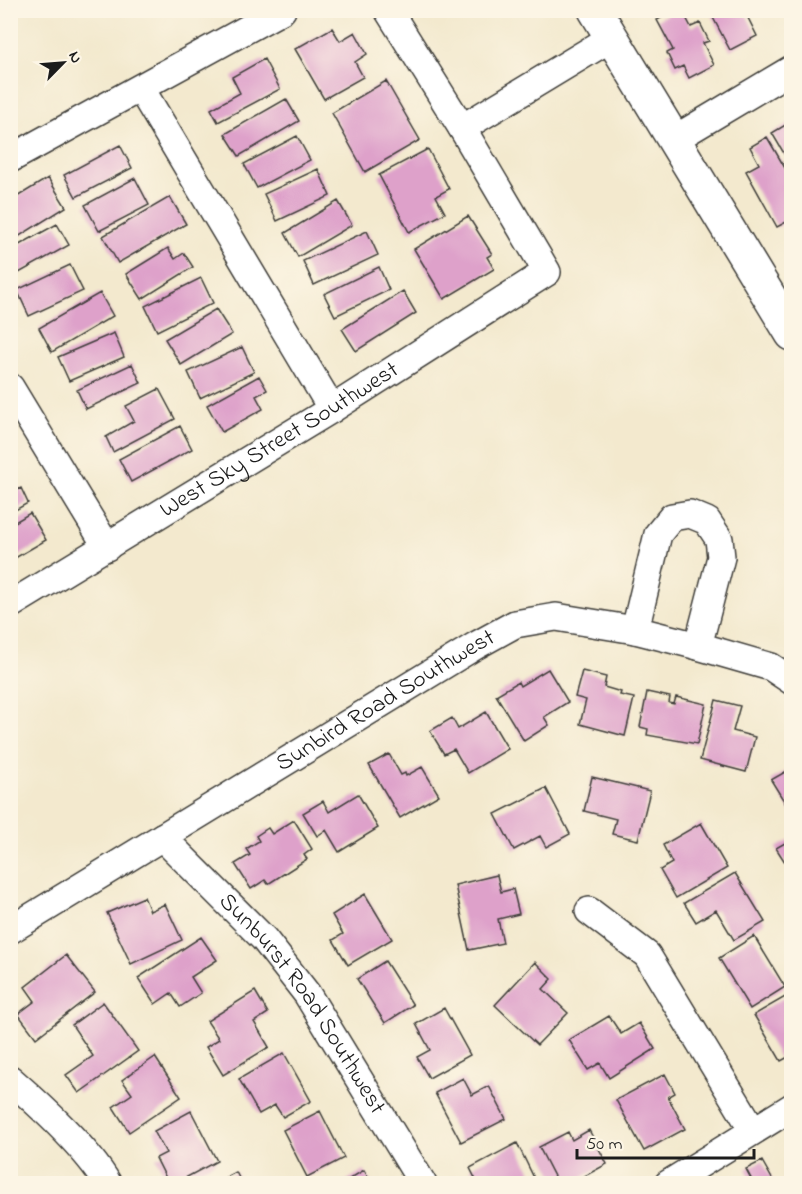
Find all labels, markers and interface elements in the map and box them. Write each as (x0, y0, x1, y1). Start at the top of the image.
north arrow (33, 33, 93, 93)
text: N (62, 48, 88, 68)
street label: West Sky Street Southwest (153, 353, 406, 527)
street label: Sunbird Road Southwest (269, 621, 502, 781)
street label: Sunburst Road Southwest (210, 885, 394, 1121)
scale bar (577, 1122, 754, 1160)
text: 50 m (586, 1132, 623, 1158)

